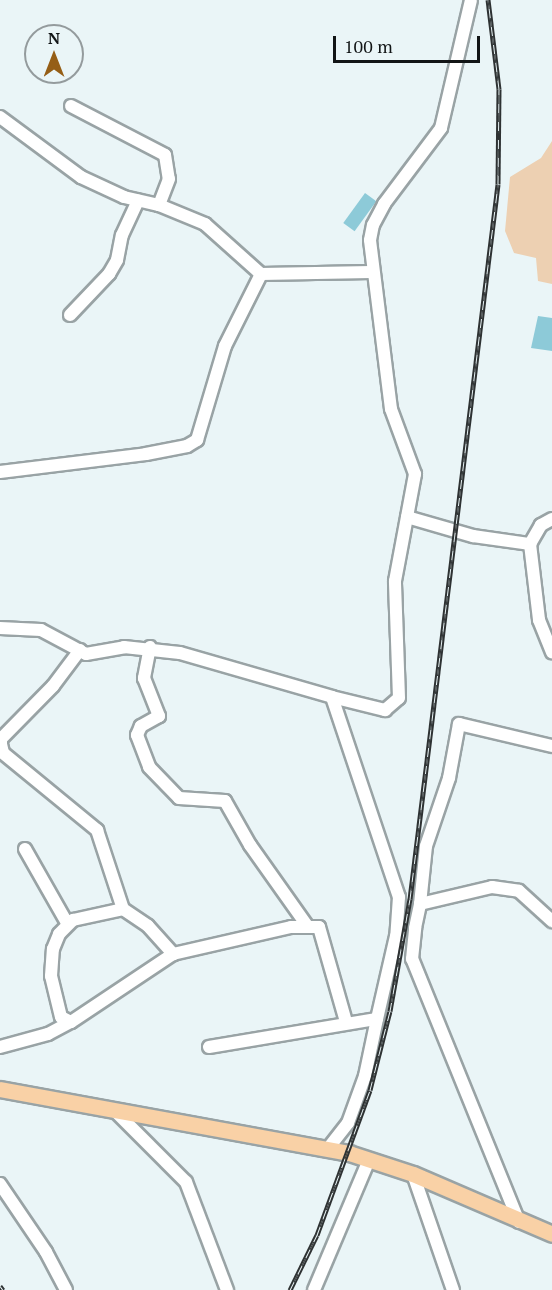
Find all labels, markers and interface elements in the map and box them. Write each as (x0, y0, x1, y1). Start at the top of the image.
north arrow (24, 24, 84, 84)
scale bar (336, 24, 483, 62)
text: N (48, 27, 60, 49)
text: 100 m (344, 34, 393, 58)

